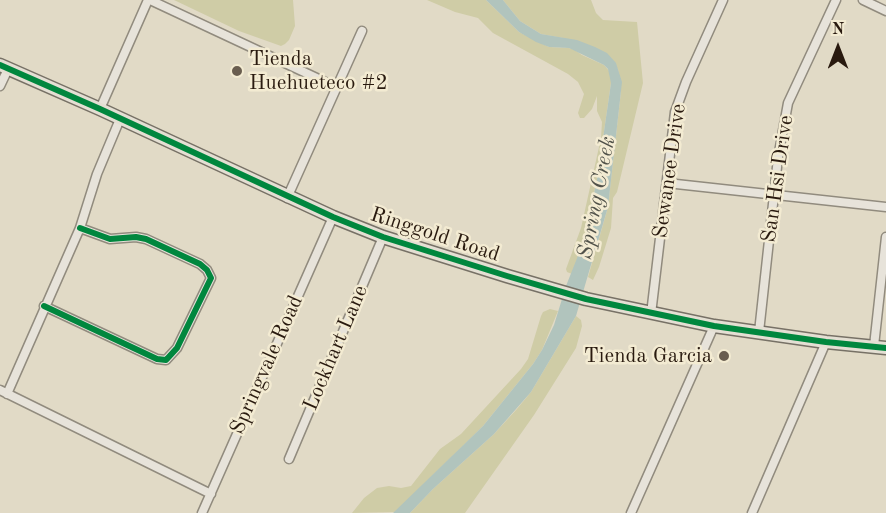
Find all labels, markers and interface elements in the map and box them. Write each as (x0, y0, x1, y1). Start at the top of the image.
north arrow (808, 18, 868, 78)
text: N (832, 22, 844, 38)
place label: Tienda Huehueteco #2 (249, 46, 388, 96)
marker: Tienda Huehueteco #2 (230, 64, 244, 78)
street label: Sewanee Drive (648, 102, 692, 240)
street label: San Hsi Drive (757, 114, 799, 244)
water label: Spring Creek (572, 134, 622, 262)
street label: Ringgold Road (367, 202, 503, 268)
street label: Lockhart Lane (298, 282, 374, 414)
street label: Springvale Road (225, 292, 309, 438)
place label: Tienda Garcia (584, 343, 712, 369)
marker: Tienda Garcia (717, 349, 731, 363)

